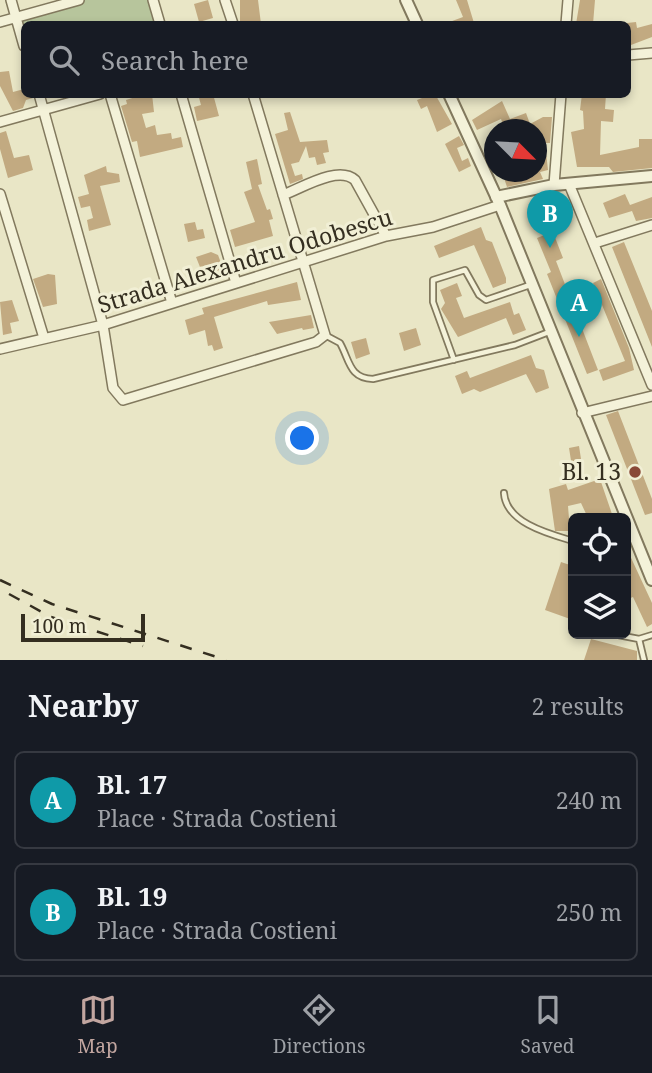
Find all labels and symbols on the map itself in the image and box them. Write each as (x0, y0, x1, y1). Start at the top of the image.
north arrow (484, 119, 547, 182)
pin: B (527, 190, 573, 248)
street label: Strada Alexandru Odobescu (94, 200, 396, 320)
pin: A (556, 279, 602, 337)
your location (285, 421, 319, 455)
place label: Bl. 13 (561, 455, 621, 487)
marker: Bl. 13 (627, 464, 643, 480)
scale bar (21, 611, 145, 643)

